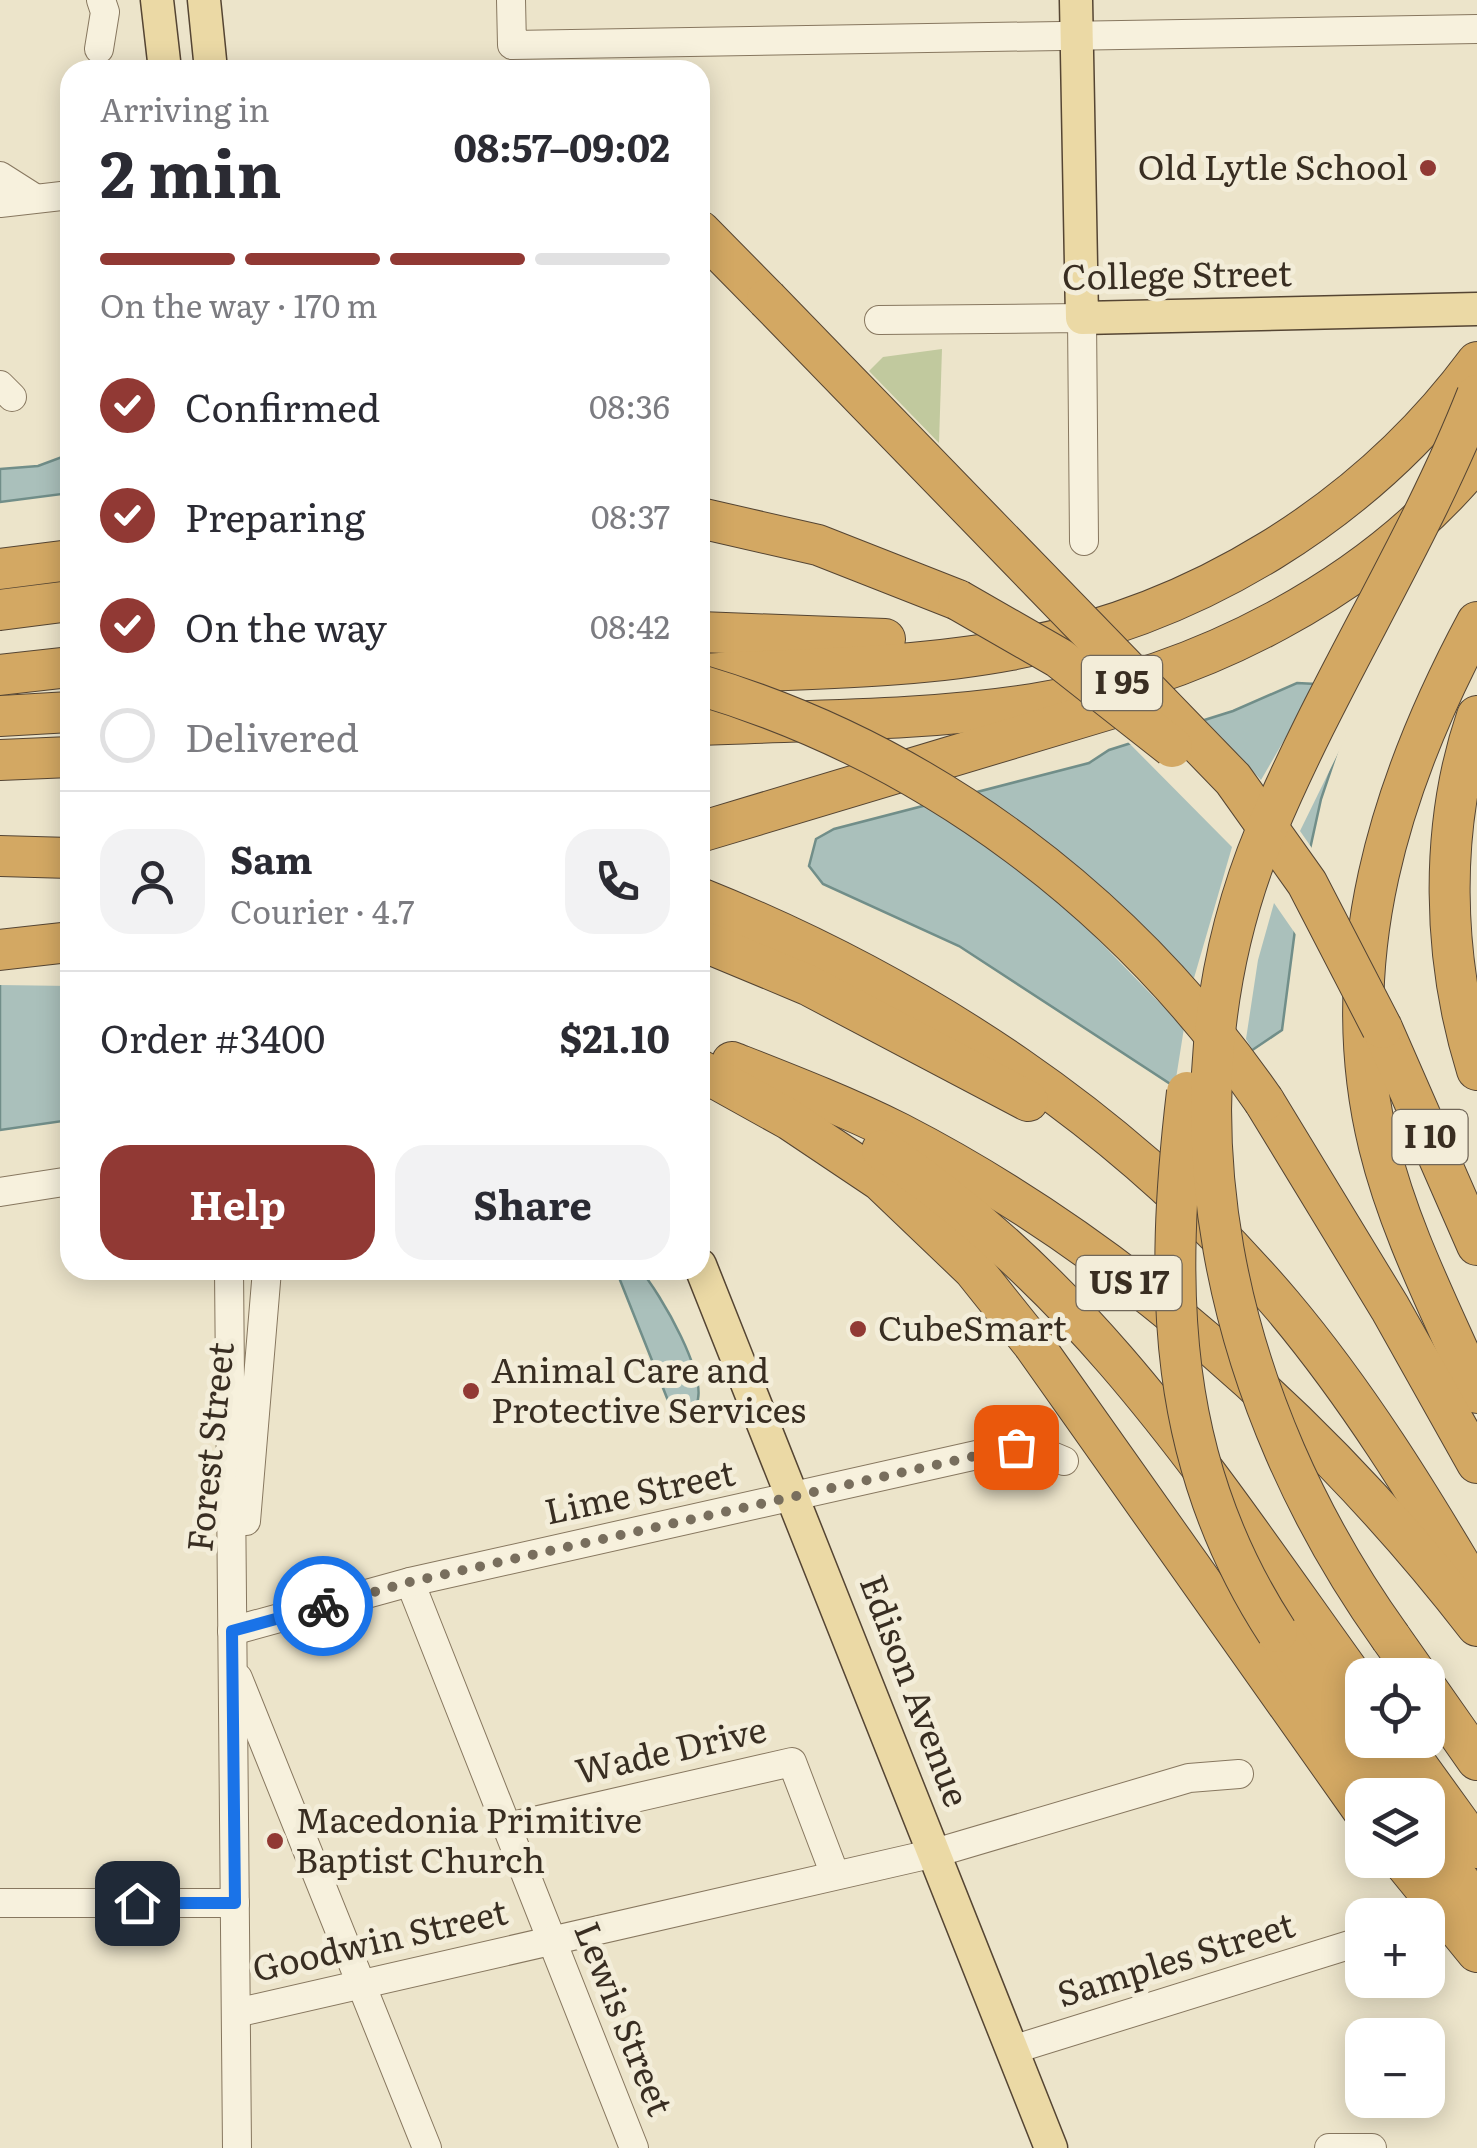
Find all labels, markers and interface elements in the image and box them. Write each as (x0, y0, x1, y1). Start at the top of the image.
text: Arriving in (100, 84, 270, 132)
text: 08:57–09:02 (453, 117, 670, 174)
text: 2 min (100, 121, 282, 218)
place label: Old Lytle School (1138, 139, 1408, 191)
marker: Old Lytle School (1417, 157, 1439, 179)
street label: College Street (1062, 245, 1292, 301)
text: On the way · 170 m (100, 280, 378, 328)
text: Confirmed (185, 377, 380, 434)
icon: check (100, 378, 155, 433)
text: 08:36 (589, 381, 670, 429)
text: Preparing (185, 487, 365, 544)
icon: check (100, 488, 155, 543)
text: 08:37 (591, 491, 670, 539)
text: On the way (185, 597, 387, 654)
icon: check (100, 598, 155, 653)
text: 08:42 (590, 601, 670, 649)
road number: I 95 (1082, 656, 1162, 710)
text: Delivered (185, 707, 359, 764)
button: person (100, 829, 205, 934)
text: Sam (230, 829, 313, 886)
button: phone (565, 829, 670, 934)
text: Courier · 4.7 (230, 886, 415, 934)
text: Order #3400 (100, 1008, 325, 1065)
text: $21.10 (560, 1008, 670, 1065)
road number: I 10 (1392, 1110, 1468, 1164)
button: Help (100, 1145, 375, 1260)
button: Share (395, 1145, 670, 1260)
road number: US 17 (1076, 1256, 1182, 1310)
place label: CubeSmart (878, 1300, 1067, 1352)
marker: CubeSmart (847, 1318, 869, 1340)
street label: Forest Street (171, 1339, 245, 1554)
place label: Animal Care and Protective Services (491, 1342, 806, 1434)
marker: Animal Care and Protective Services (460, 1380, 482, 1402)
pin (974, 1405, 1059, 1490)
icon: bag (989, 1420, 1044, 1475)
street label: Lime Street (540, 1445, 739, 1536)
courier (273, 1556, 373, 1656)
street label: Edison Avenue (849, 1567, 985, 1813)
icon: bike (296, 1579, 351, 1634)
map controls (1345, 1658, 1445, 2118)
button: locate (1345, 1658, 1445, 1758)
street label: Wade Drive (570, 1701, 771, 1795)
button: layers (1345, 1778, 1445, 1878)
place label: Macedonia Primitive Baptist Church (295, 1792, 642, 1884)
marker: Macedonia Primitive Baptist Church (264, 1830, 286, 1852)
pin (95, 1861, 180, 1946)
icon: home (110, 1876, 165, 1931)
street label: Goodwin Street (247, 1883, 512, 1993)
street label: Samples Street (1050, 1896, 1300, 2018)
button: + (1345, 1898, 1445, 1998)
street label: Lewis Street (563, 1913, 688, 2123)
button: − (1345, 2018, 1445, 2118)

